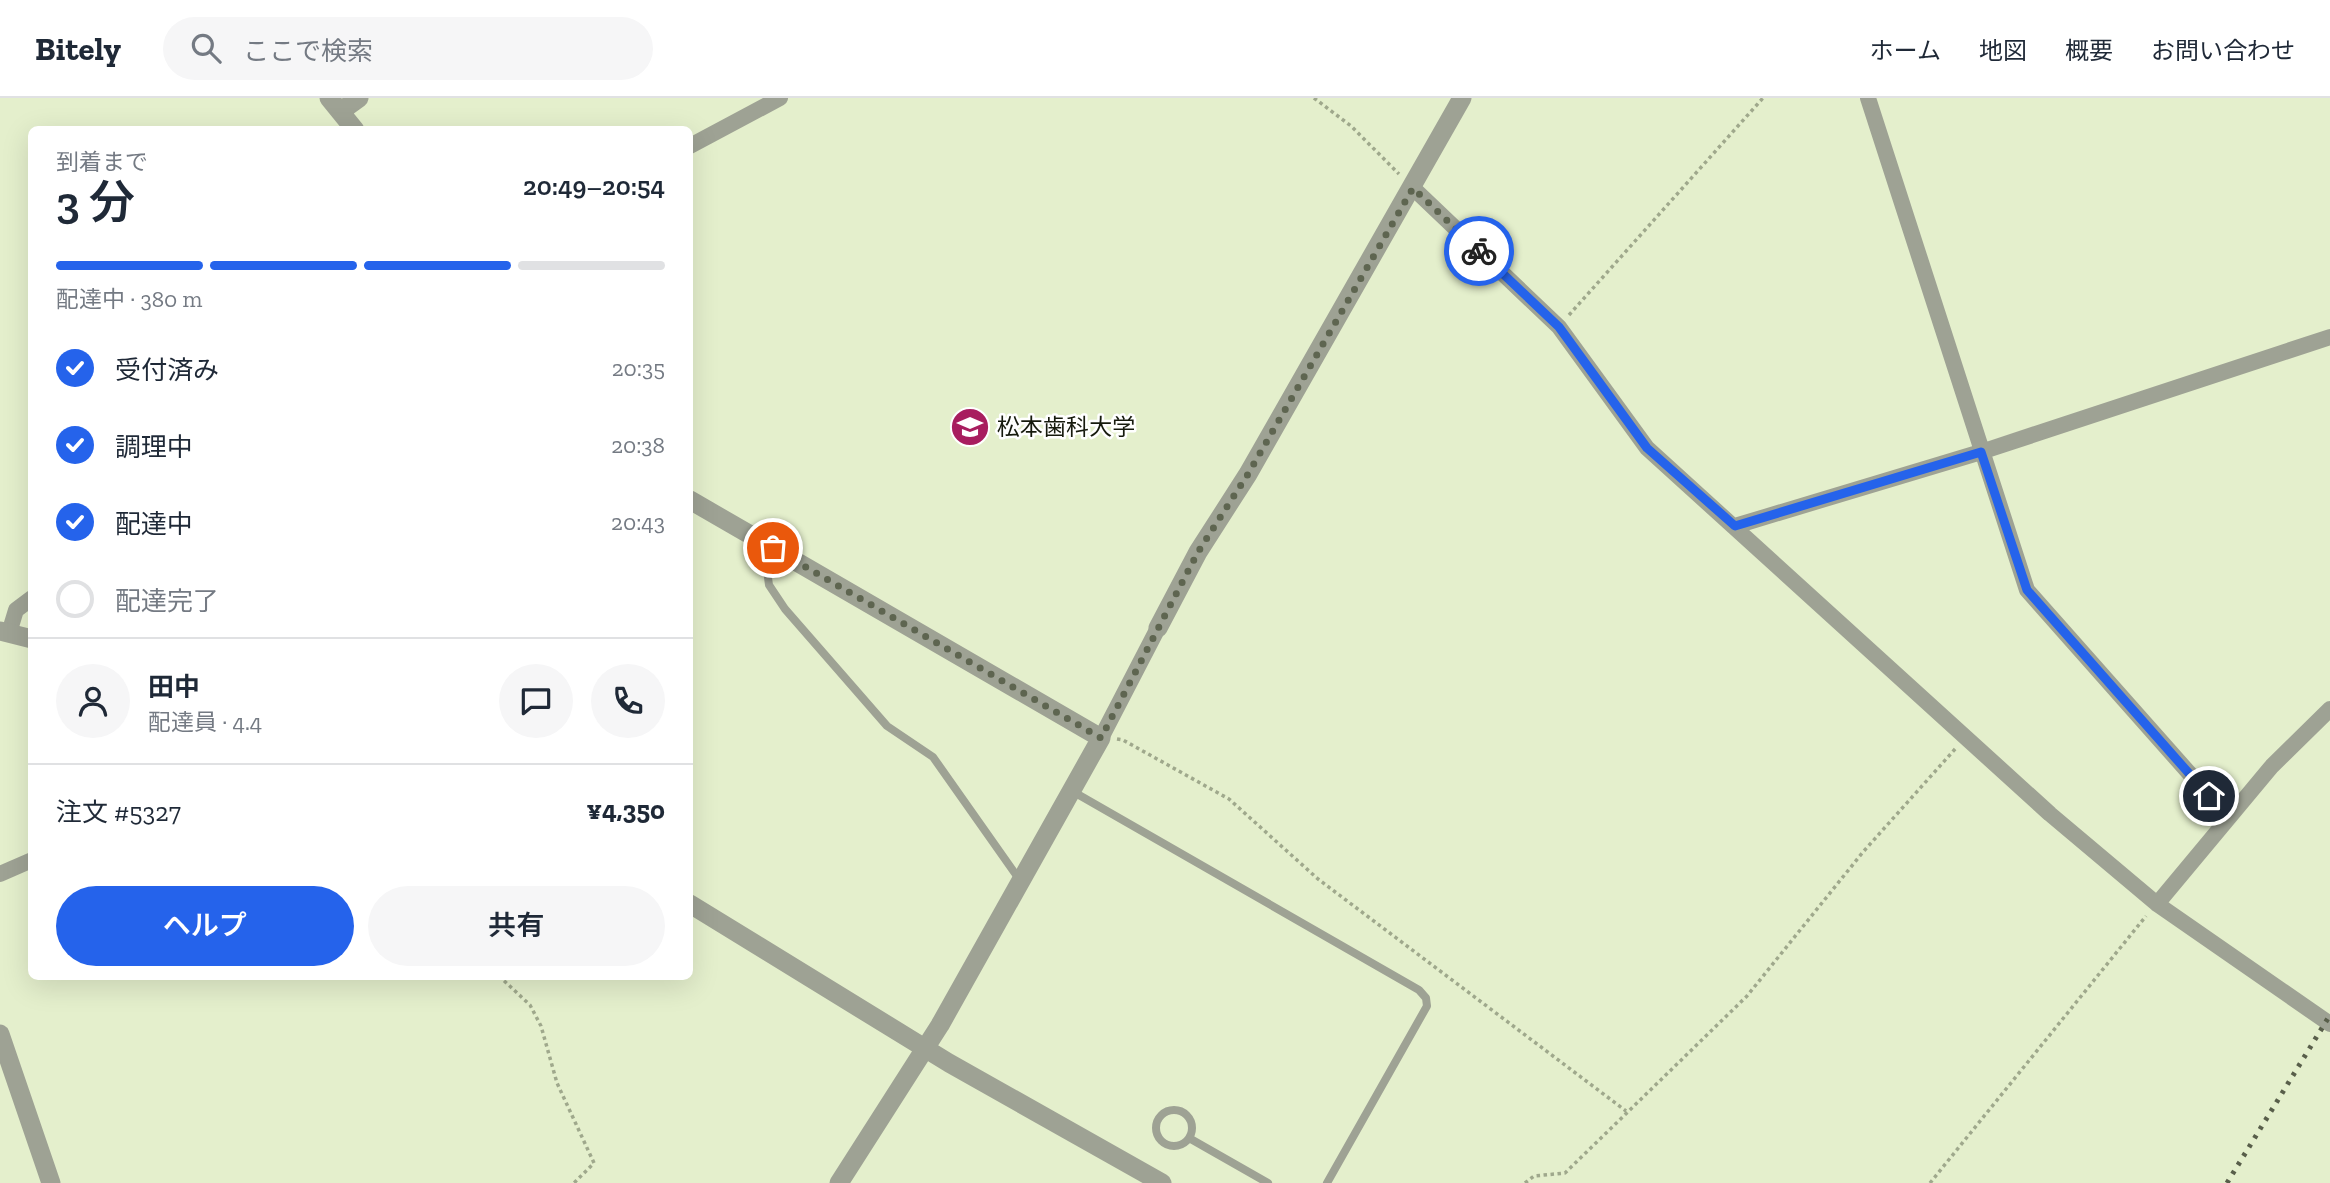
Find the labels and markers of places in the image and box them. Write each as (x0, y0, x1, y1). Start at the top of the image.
school or university icon: 松本歯科大学 (949, 406, 991, 448)
place label: 松本歯科大学 (997, 413, 1135, 441)
pin (743, 518, 803, 578)
pin (2179, 766, 2239, 826)

